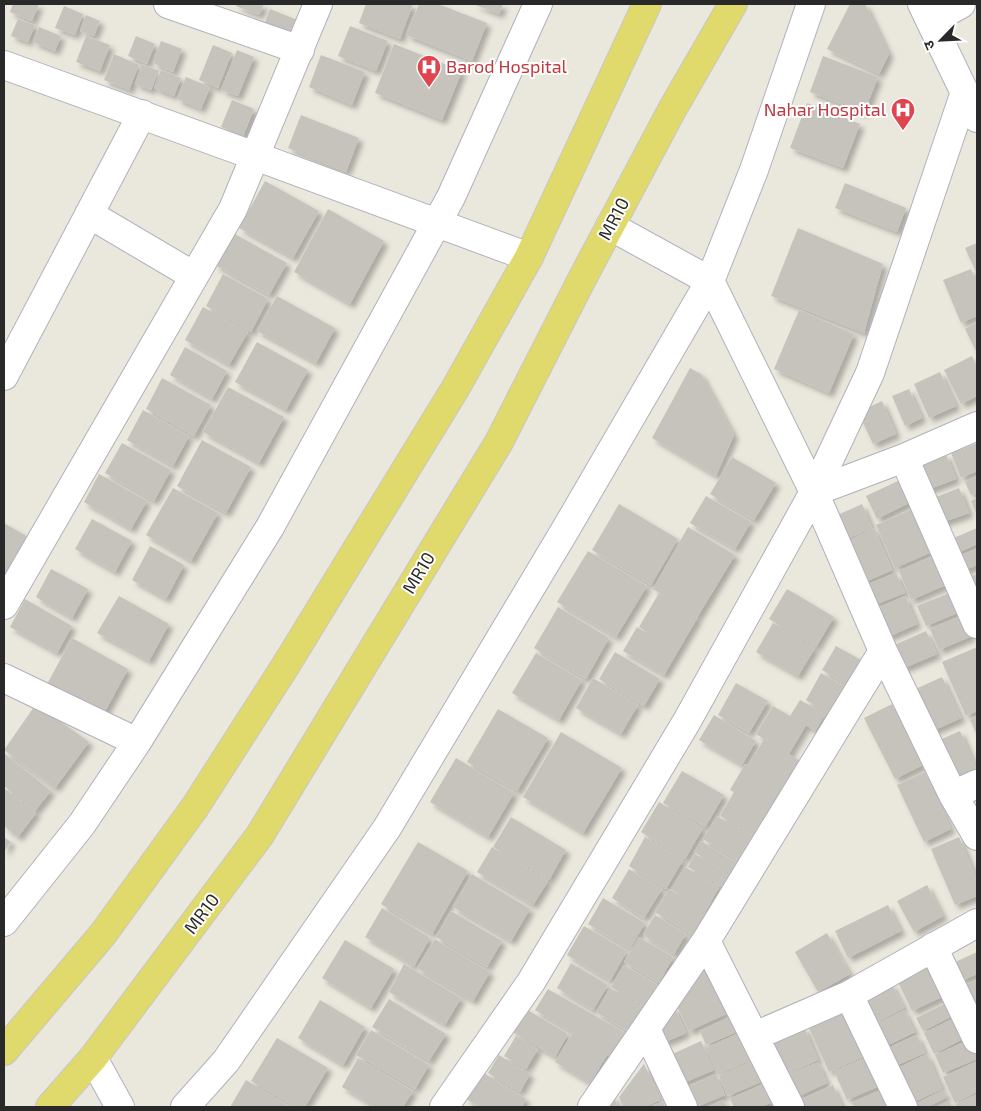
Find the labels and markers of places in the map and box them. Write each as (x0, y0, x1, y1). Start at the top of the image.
hospital icon: Barod Hospital (416, 54, 442, 88)
place label: Barod Hospital (446, 55, 568, 77)
hospital icon: Nahar Hospital (890, 97, 916, 131)
place label: Nahar Hospital (764, 98, 887, 120)

